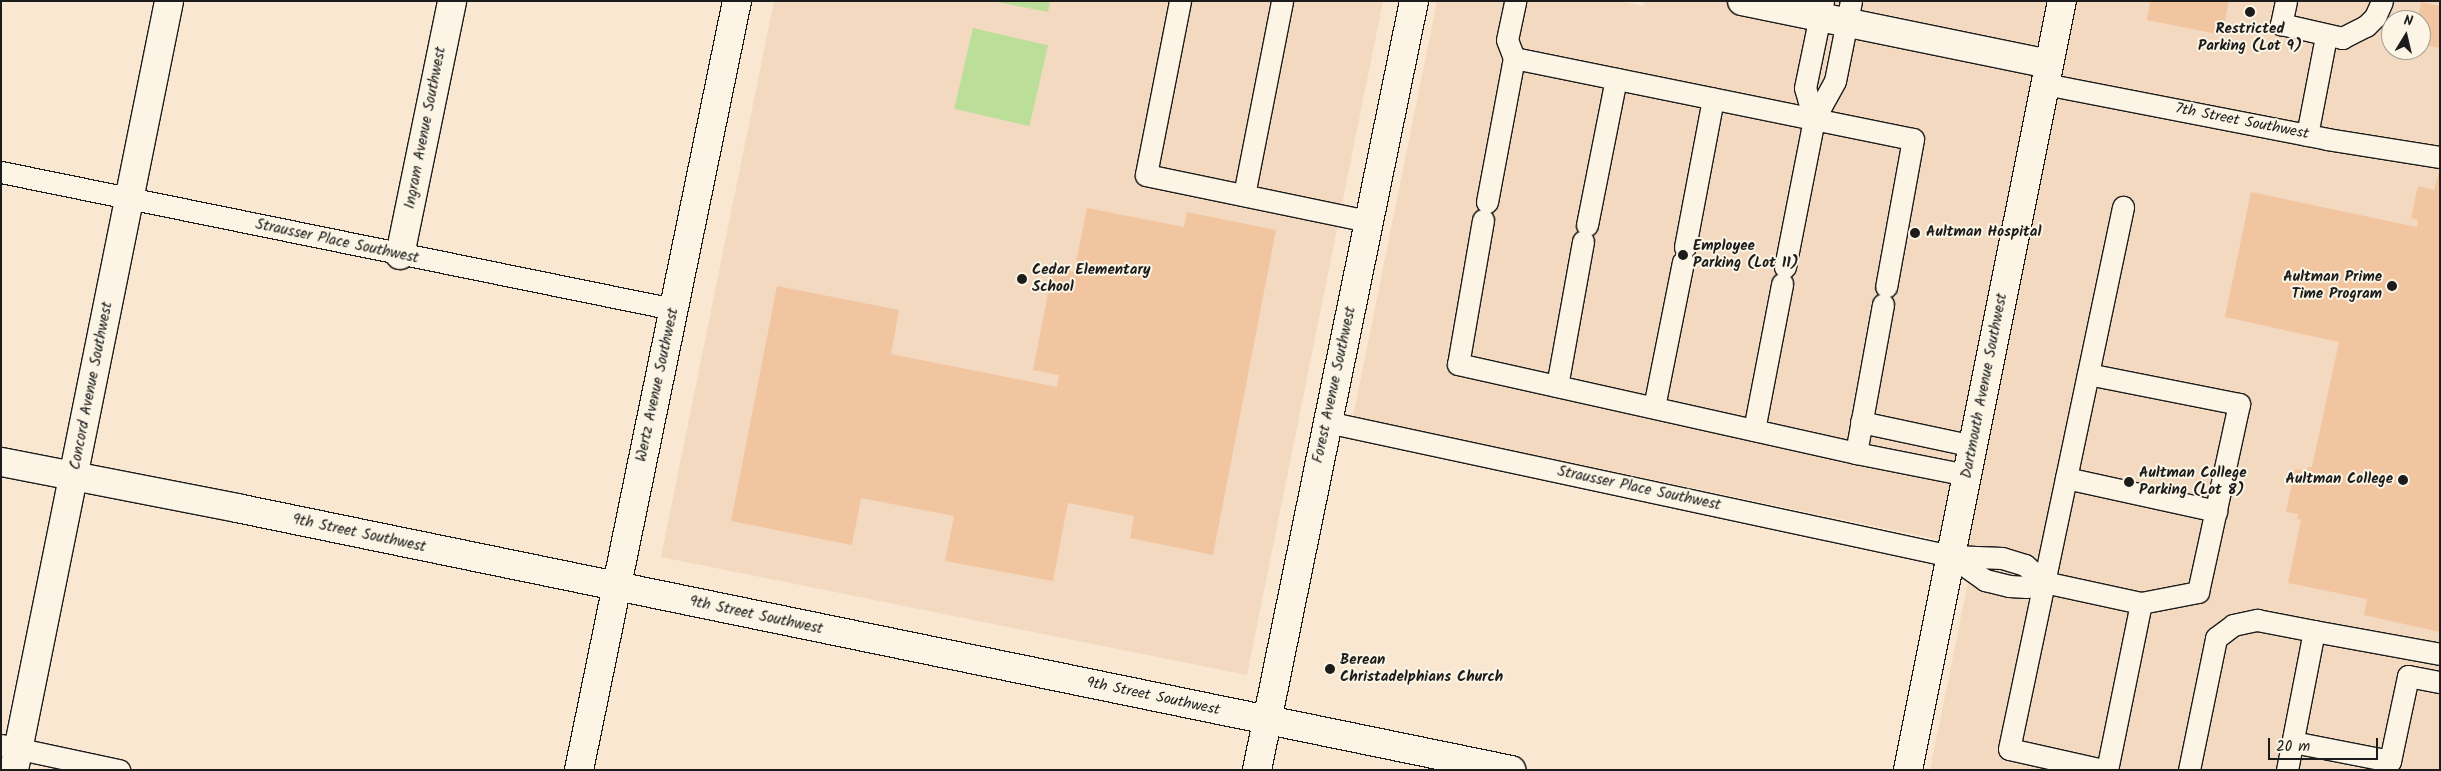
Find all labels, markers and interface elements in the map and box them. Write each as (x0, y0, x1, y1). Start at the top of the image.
marker: Restricted Parking (Lot 9) (2244, 6, 2256, 18)
north arrow (2381, 10, 2431, 60)
text: N (2402, 10, 2414, 33)
place label: Restricted Parking (Lot 9) (2198, 20, 2302, 55)
street label: Ingram Avenue Southwest (401, 45, 451, 211)
street label: 7th Street Southwest (2174, 100, 2310, 144)
street label: Strausser Place Southwest (254, 216, 420, 268)
place label: Aultman Hospital (1926, 224, 2041, 242)
marker: Aultman Hospital (1908, 226, 1922, 240)
place label: Employee Parking (Lot 11) (1693, 237, 1799, 272)
marker: Employee Parking (Lot 11) (1677, 249, 1689, 261)
place label: Cedar Elementary School (1032, 261, 1151, 296)
place label: Aultman Prime Time Program (2283, 268, 2382, 303)
marker: Cedar Elementary School (1016, 273, 1028, 285)
marker: Aultman Prime Time Program (2386, 280, 2398, 292)
street label: Dartmouth Avenue Southwest (1958, 292, 2012, 480)
street label: Concord Avenue Southwest (67, 300, 117, 472)
street label: Forest Avenue Southwest (1310, 305, 1360, 465)
street label: Wertz Avenue Southwest (633, 306, 683, 464)
street label: Strausser Place Southwest (1556, 463, 1722, 515)
place label: Aultman College Parking (Lot 8) (2139, 464, 2246, 499)
place label: Aultman College (2286, 471, 2393, 489)
marker: Aultman College (2397, 474, 2409, 486)
marker: Aultman College Parking (Lot 8) (2123, 476, 2135, 488)
street label: 9th Street Southwest (291, 511, 427, 557)
street label: 9th Street Southwest (688, 593, 824, 639)
place label: Berean Christadelphians Church (1340, 651, 1503, 686)
marker: Berean Christadelphians Church (1324, 663, 1336, 675)
street label: 9th Street Southwest (1085, 674, 1221, 720)
scale bar (2271, 728, 2381, 760)
text: 20 m (2276, 735, 2310, 759)

